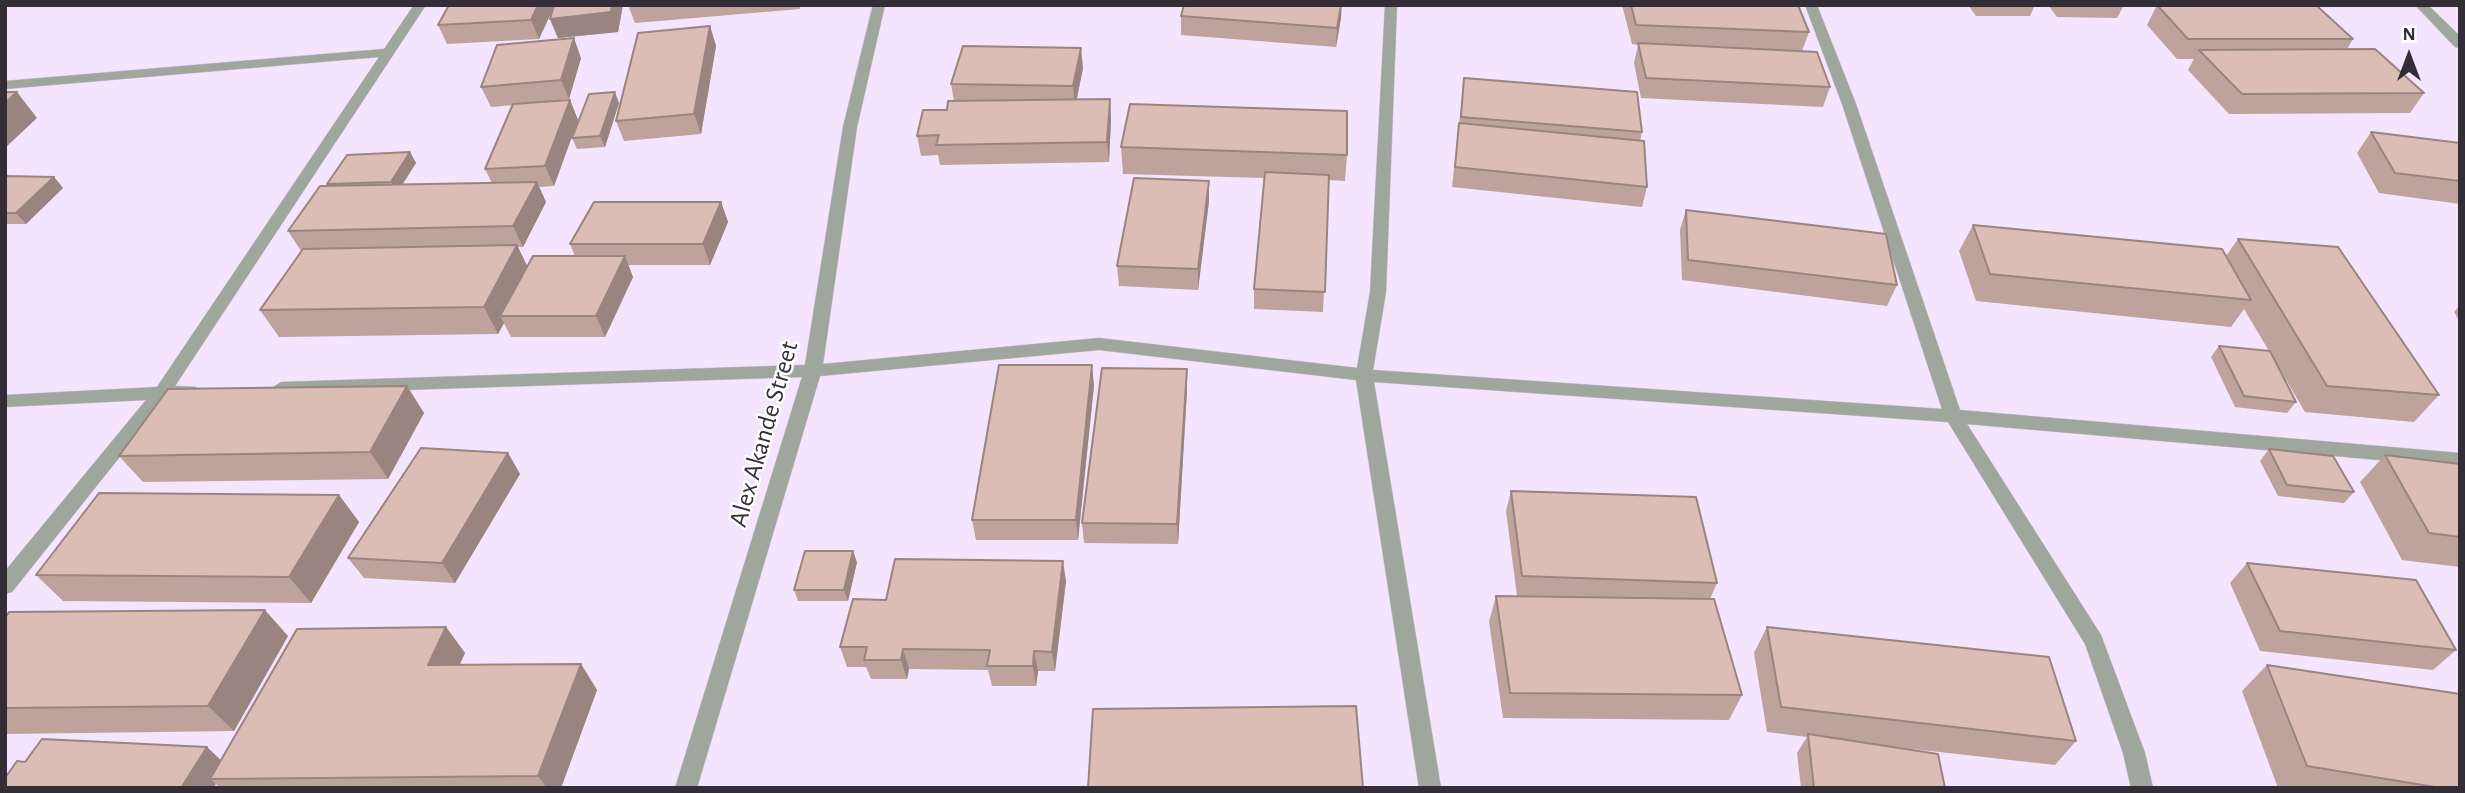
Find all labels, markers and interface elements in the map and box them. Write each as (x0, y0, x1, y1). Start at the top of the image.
north arrow (2374, 21, 2444, 91)
text: N (2402, 25, 2416, 44)
street label: Alex Akande Street (723, 338, 805, 530)

